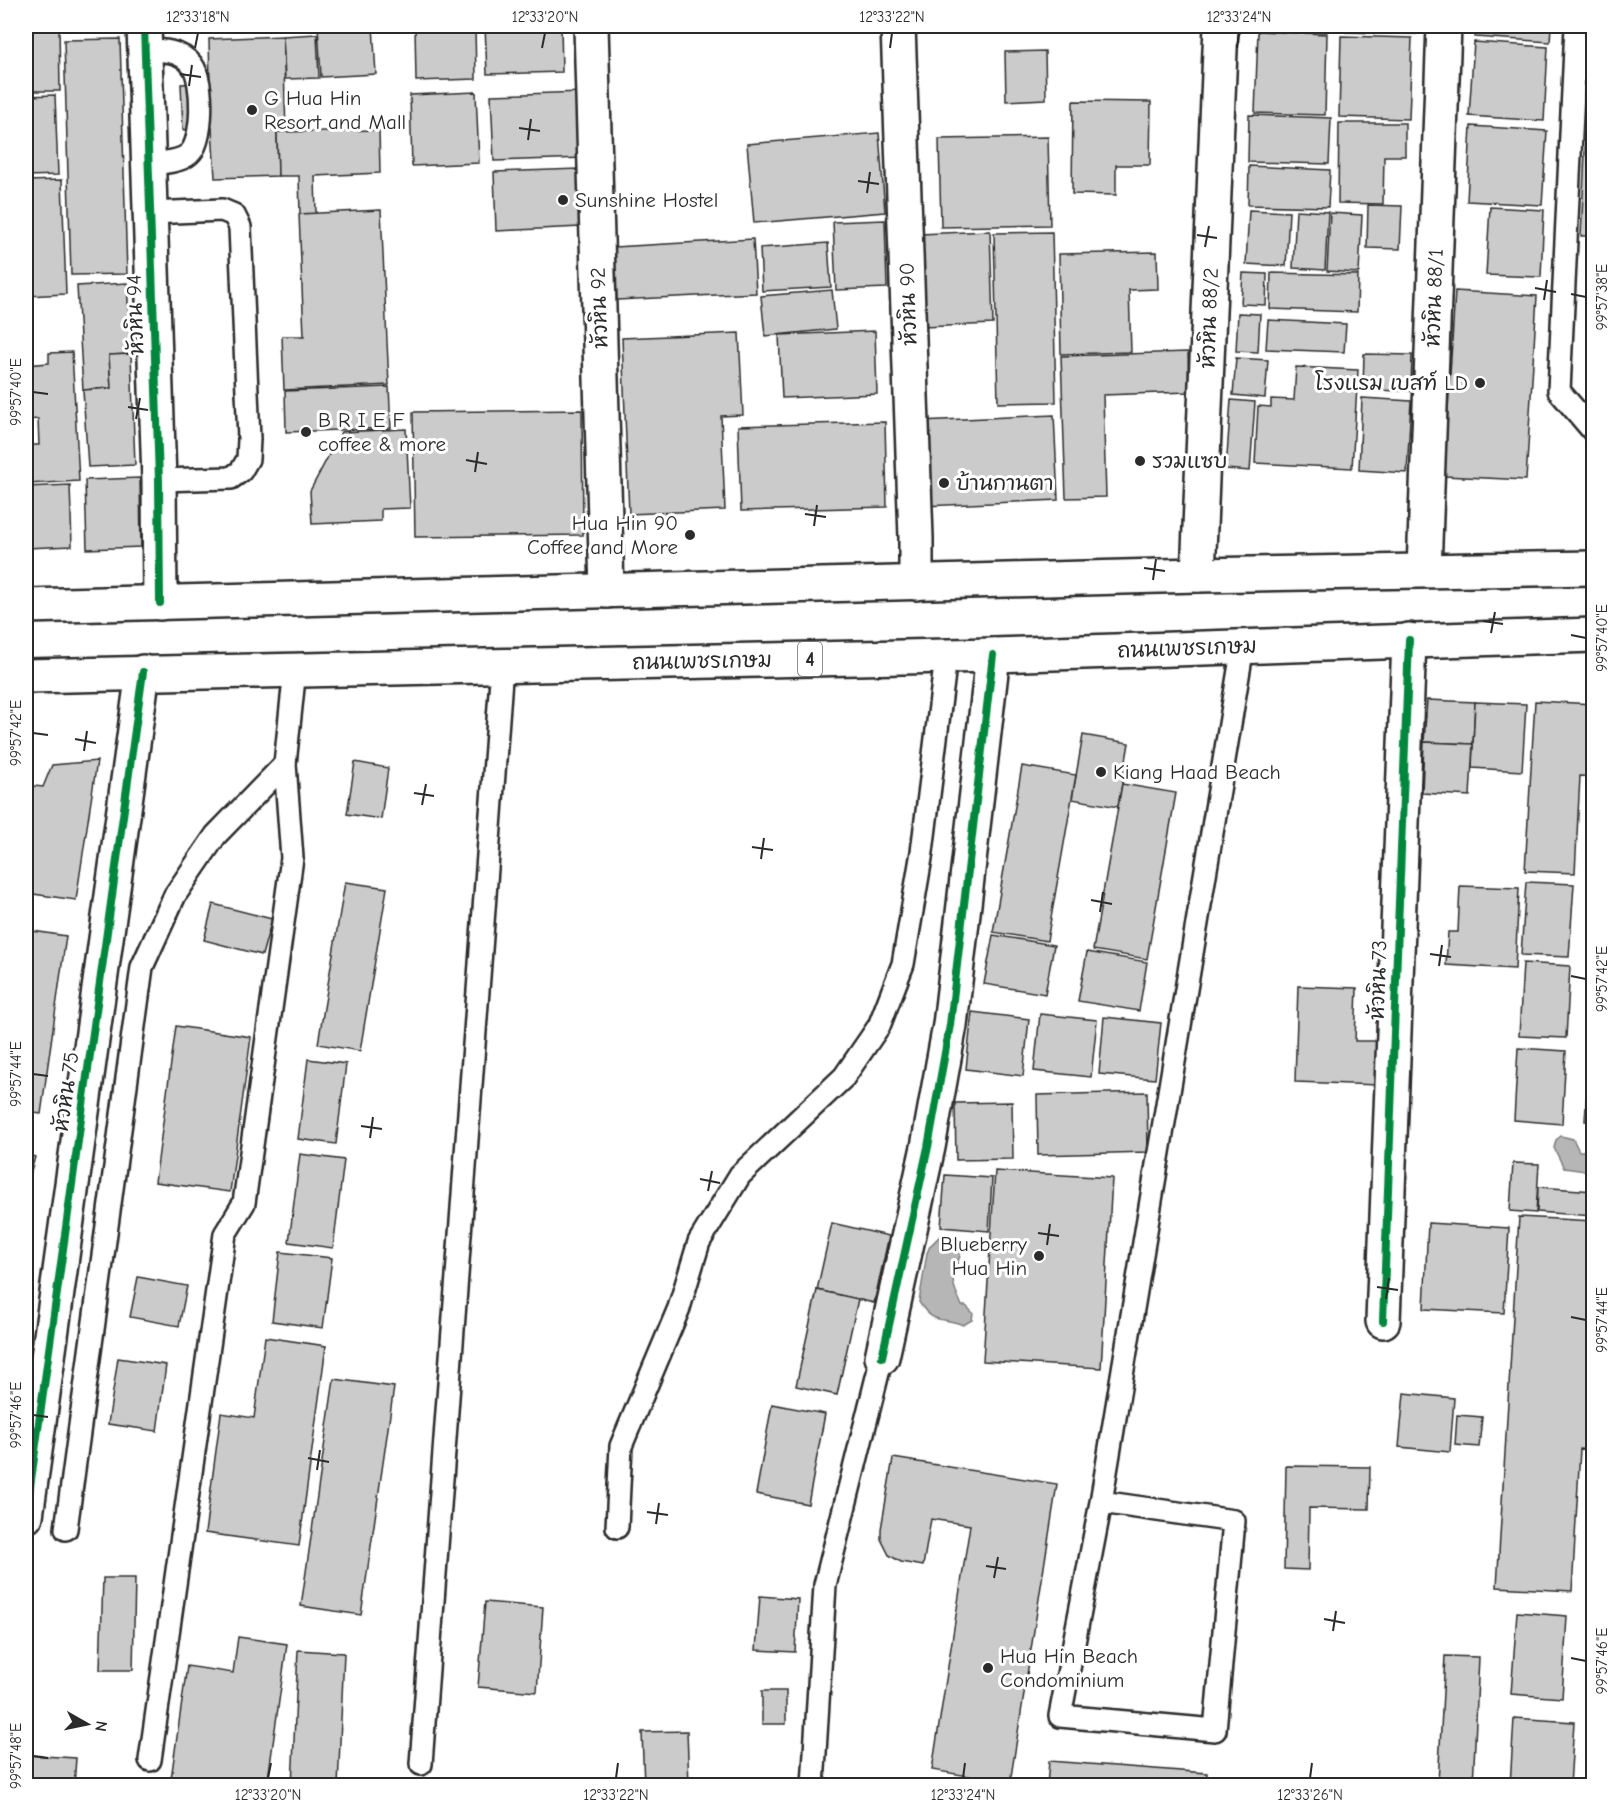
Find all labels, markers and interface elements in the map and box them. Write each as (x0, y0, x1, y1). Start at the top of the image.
text: 12°33'18"N (166, 8, 230, 26)
text: 12°33'20"N (512, 8, 578, 26)
text: 12°33'22"N (859, 8, 925, 26)
text: 12°33'24"N (1207, 8, 1271, 26)
place label: G Hua Hin Resort and Mall (264, 86, 406, 134)
marker: G Hua Hin Resort and Mall (245, 103, 259, 117)
place label: Sunshine Hostel (575, 188, 718, 212)
marker: Sunshine Hostel (556, 193, 570, 207)
street label: หัวหิน 88/1 (1420, 248, 1448, 348)
street label: หัวหิน 90 (895, 262, 921, 346)
text: 99°57'38"E (1593, 264, 1611, 330)
street label: หัวหิน 92 (586, 267, 612, 349)
street label: หัวหิน 88/2 (1195, 267, 1223, 369)
street label: หัวหิน 94 (122, 274, 148, 356)
text: 99°57'40"E (7, 358, 25, 426)
place label: โรงแรม เบสท์ LD (1315, 370, 1468, 395)
marker: โรงแรม เบสท์ LD (1473, 376, 1487, 390)
place label: B R I E F coffee & more (318, 408, 446, 456)
marker: B R I E F coffee & more (299, 425, 313, 439)
place label: รวมแซบ (1152, 449, 1227, 473)
marker: รวมแซบ (1133, 454, 1147, 468)
place label: บ้านกานตา (956, 470, 1054, 495)
marker: บ้านกานตา (937, 476, 951, 490)
place label: Hua Hin 90 Coffee and More (527, 511, 678, 559)
marker: Hua Hin 90 Coffee and More (683, 528, 697, 542)
text: 99°57'40"E (1593, 604, 1611, 672)
street label: ถนนเพชรเกษม (1117, 634, 1257, 662)
road number: 4 (798, 642, 822, 676)
street label: ถนนเพชรเกษม (632, 648, 772, 674)
text: 99°57'42"E (7, 700, 25, 766)
place label: Kiang Haad Beach (1113, 760, 1281, 784)
marker: Kiang Haad Beach (1094, 765, 1108, 779)
street label: หัวหิน 73 (1365, 940, 1391, 1020)
text: 99°57'42"E (1593, 946, 1611, 1012)
text: 99°57'44"E (7, 1041, 25, 1107)
street label: หัวหิน 75 (48, 1050, 84, 1134)
place label: Blueberry Hua Hin (940, 1232, 1028, 1280)
marker: Blueberry Hua Hin (1032, 1249, 1046, 1263)
text: 99°57'44"E (1593, 1287, 1611, 1353)
text: 99°57'46"E (7, 1382, 25, 1448)
text: 99°57'46"E (1593, 1628, 1611, 1694)
place label: Hua Hin Beach Condominium (1000, 1644, 1138, 1692)
marker: Hua Hin Beach Condominium (981, 1661, 995, 1675)
north arrow (57, 1694, 117, 1754)
text: N (91, 1720, 111, 1733)
text: 99°57'48"E (7, 1723, 25, 1789)
text: 12°33'20"N (235, 1786, 301, 1804)
text: 12°33'22"N (583, 1786, 649, 1804)
text: 12°33'24"N (931, 1786, 995, 1804)
text: 12°33'26"N (1277, 1786, 1343, 1804)

